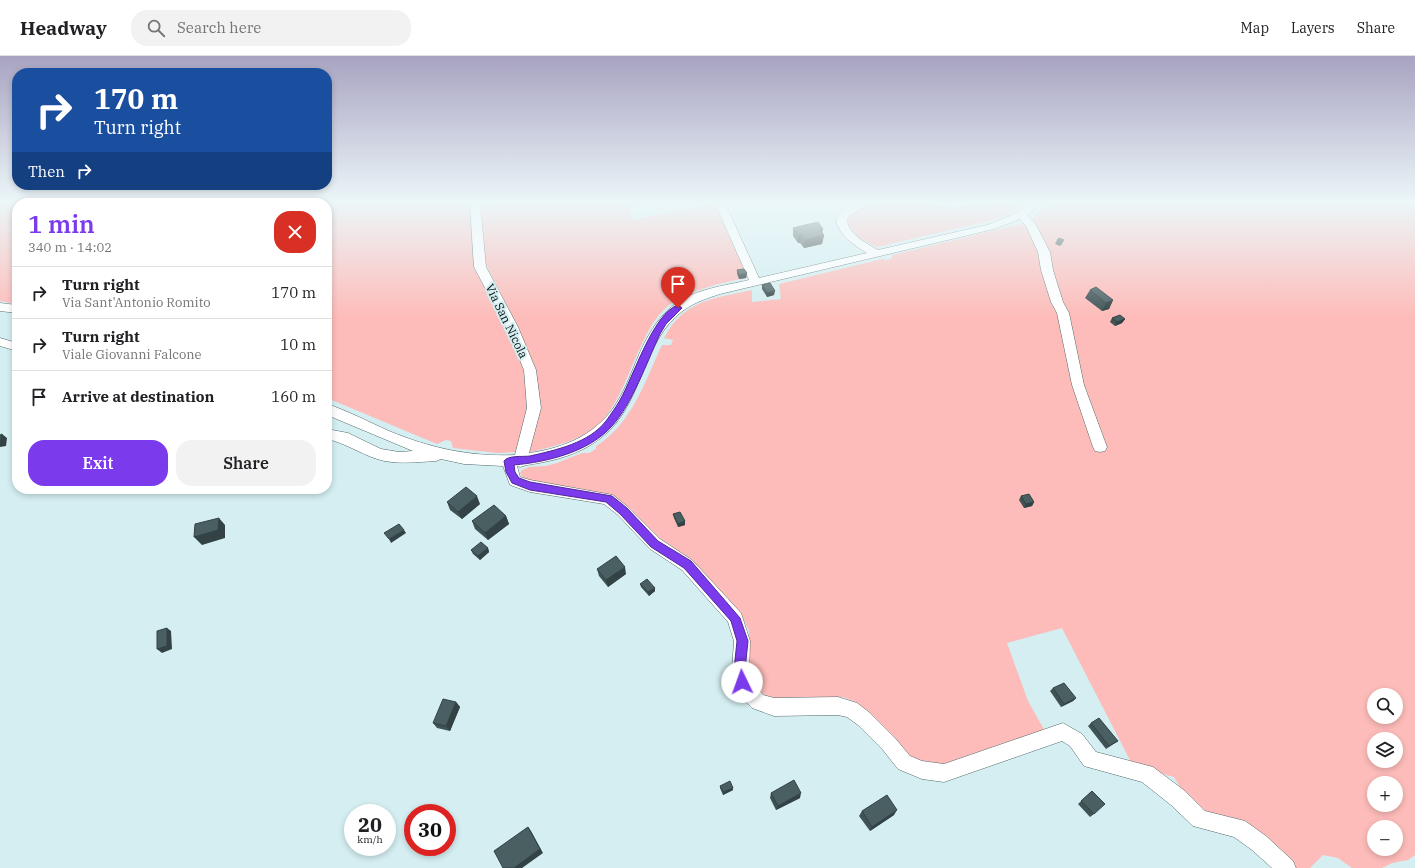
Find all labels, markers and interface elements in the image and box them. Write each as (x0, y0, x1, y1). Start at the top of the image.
search box (131, 10, 411, 46)
text: Headway (20, 16, 107, 40)
icon: search (145, 17, 167, 39)
text: Search here (177, 18, 261, 37)
text: Map (1241, 19, 1269, 37)
text: Layers (1291, 19, 1335, 37)
text: Share (1357, 19, 1395, 37)
text: 170 m (94, 80, 178, 117)
icon: right (28, 84, 80, 136)
text: Turn right (94, 116, 181, 139)
icon: right (73, 160, 95, 182)
text: Then (28, 162, 65, 181)
text: 1 min (28, 208, 95, 240)
button: close (274, 211, 316, 253)
text: 340 m · 14:02 (28, 239, 112, 256)
pin (661, 267, 695, 308)
icon: arrive (667, 273, 689, 295)
text: Turn right (62, 275, 140, 294)
street label: Via San Nicola (483, 281, 532, 361)
icon: right (28, 282, 50, 304)
text: 170 m (271, 283, 316, 302)
text: Via Sant'Antonio Romito (62, 294, 211, 311)
text: Turn right (62, 327, 140, 346)
icon: right (28, 334, 50, 356)
text: 10 m (280, 335, 316, 354)
text: Viale Giovanni Falcone (62, 346, 202, 363)
icon: arrive (28, 386, 50, 408)
text: Arrive at destination (62, 387, 214, 406)
text: 160 m (271, 387, 316, 406)
button: Exit (28, 440, 168, 486)
button: Share (176, 440, 316, 486)
position arrow (721, 661, 763, 703)
map controls (1367, 688, 1403, 856)
button: search (1367, 688, 1403, 724)
button: layers (1367, 732, 1403, 768)
button: + (1367, 776, 1403, 812)
speed limit sign: 30 (404, 804, 456, 856)
text: 20 (358, 811, 382, 838)
button: − (1367, 820, 1403, 856)
text: km/h (357, 833, 383, 846)

